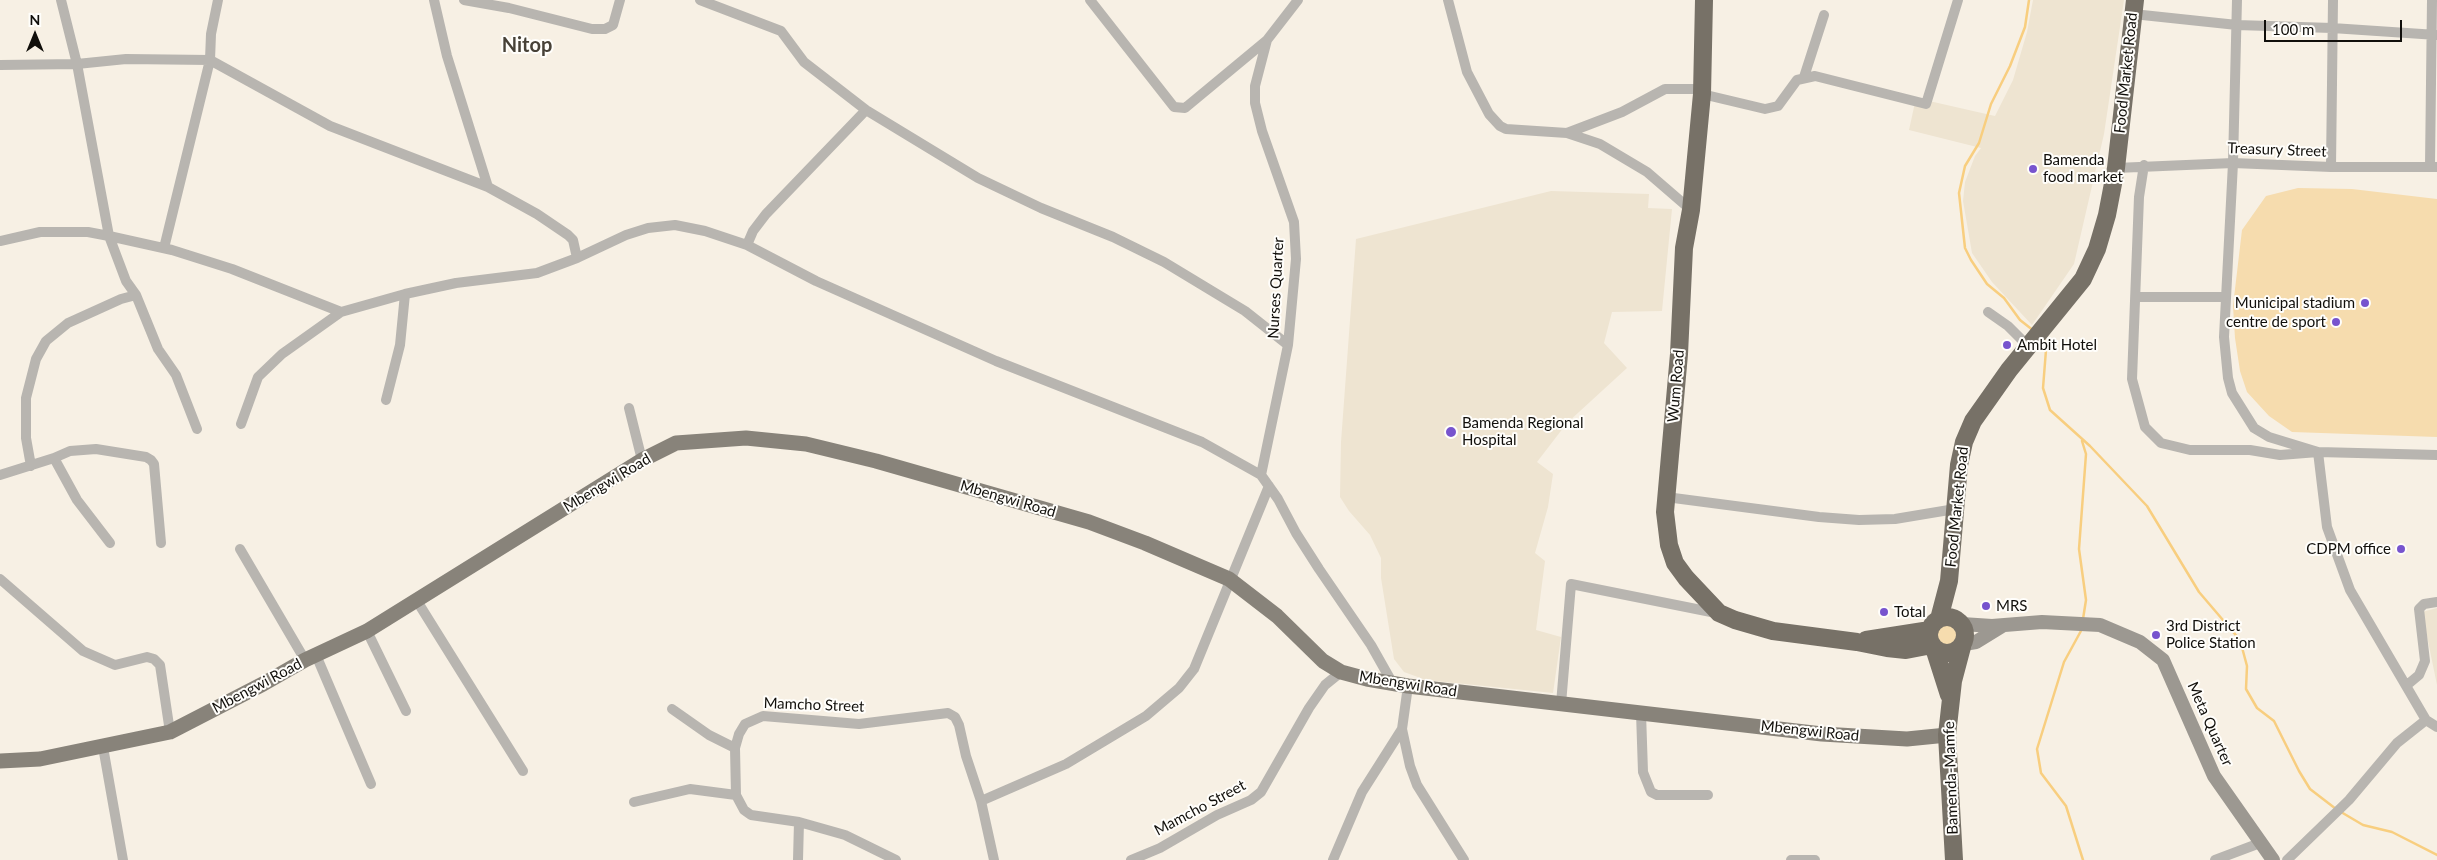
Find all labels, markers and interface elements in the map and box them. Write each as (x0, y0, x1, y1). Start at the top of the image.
north arrow (10, 10, 60, 60)
scale bar (2267, 10, 2404, 42)
text: N (30, 11, 40, 28)
street label: Food Market Road (2111, 12, 2141, 134)
text: 100 m (2272, 20, 2314, 38)
district label: Nitop (502, 34, 552, 58)
street label: Treasury Street (2227, 139, 2327, 161)
place label: Bamenda food market (2043, 151, 2123, 186)
marker: Bamenda food market (2027, 163, 2039, 175)
street label: Nurses Quarter (1264, 237, 1288, 339)
place label: Municipal stadium (2235, 294, 2355, 312)
marker: Municipal stadium (2359, 297, 2371, 309)
place label: centre de sport (2226, 313, 2326, 331)
marker: centre de sport (2330, 316, 2342, 328)
place label: Ambit Hotel (2017, 336, 2097, 354)
marker: Ambit Hotel (2001, 339, 2013, 351)
street label: Wum Road (1664, 349, 1688, 423)
place label: Bamenda Regional Hospital (1462, 414, 1583, 449)
marker: Bamenda Regional Hospital (1444, 425, 1458, 439)
street label: Food Market Road (1942, 446, 1972, 568)
street label: Mbengwi Road (560, 450, 654, 516)
street label: Mbengwi Road (958, 477, 1058, 521)
place label: CDPM office (2306, 540, 2391, 558)
marker: CDPM office (2395, 543, 2407, 555)
place label: MRS (1996, 597, 2027, 615)
marker: MRS (1980, 600, 1992, 612)
place label: Total (1894, 603, 1926, 621)
marker: Total (1878, 606, 1890, 618)
place label: 3rd District Police Station (2166, 617, 2256, 652)
marker: 3rd District Police Station (2150, 629, 2162, 641)
street label: Mbengwi Road (209, 655, 305, 717)
street label: Mbengwi Road (1358, 667, 1458, 701)
street label: Meta Quarter (2183, 679, 2237, 769)
street label: Mamcho Street (763, 694, 865, 716)
street label: Mbengwi Road (1760, 717, 1860, 745)
street label: Bamenda-Mamfe (1940, 721, 1962, 835)
street label: Mamcho Street (1151, 776, 1249, 840)

